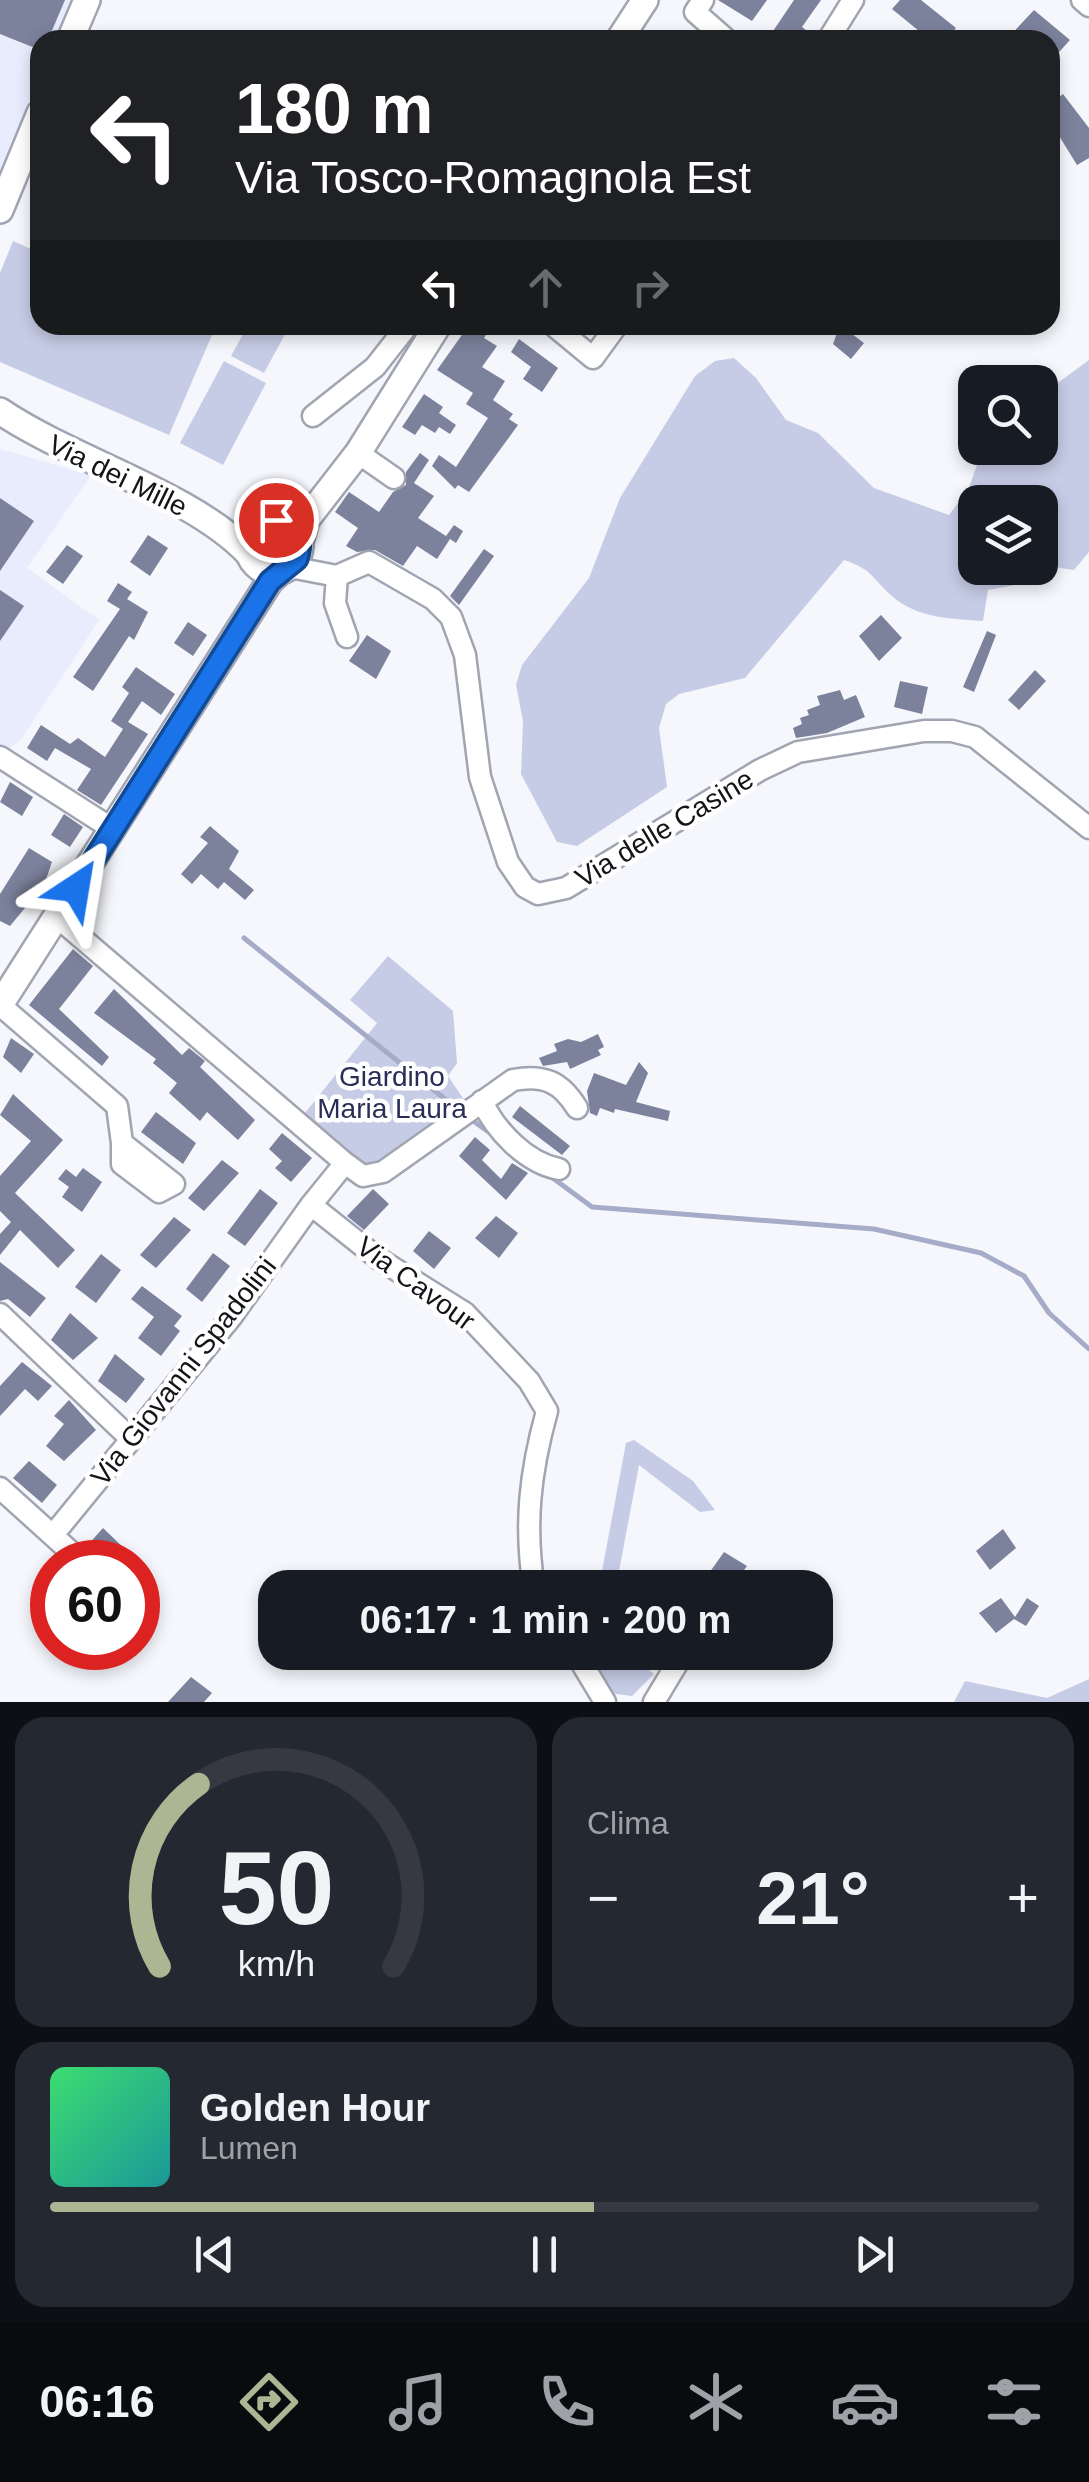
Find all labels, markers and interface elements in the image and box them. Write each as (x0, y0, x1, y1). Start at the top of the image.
icon: left (70, 70, 200, 200)
text: 180 m (235, 70, 433, 148)
text: Via Tosco-Romagnola Est (235, 152, 751, 203)
icon: left (413, 260, 468, 315)
icon: ahead (518, 260, 573, 315)
icon: right (623, 260, 678, 315)
map controls (958, 365, 1058, 585)
button: search (958, 365, 1058, 465)
street label: Via dei Mille (43, 429, 192, 522)
pin (234, 478, 319, 563)
button: layers (958, 485, 1058, 585)
icon: arrive (249, 493, 304, 548)
street label: Via delle Casine (570, 763, 759, 894)
position arrow (24.0, 836, 128.0, 940)
park label: Giardino Maria Laura (317, 1061, 467, 1124)
street label: Via Cavour (351, 1230, 481, 1337)
street label: Via Giovanni Spadolini (85, 1251, 282, 1492)
speed limit sign: 60 (30, 1540, 160, 1670)
text: 06:17 · 1 min · 200 m (360, 1599, 731, 1641)
text: Clima (587, 1805, 669, 1841)
text: 50 (218, 1830, 334, 1946)
text: 21° (756, 1856, 870, 1940)
text: − (587, 1867, 619, 1929)
text: + (1007, 1867, 1039, 1929)
text: km/h (237, 1944, 315, 1984)
text: Golden Hour (200, 2087, 430, 2129)
text: Lumen (200, 2130, 298, 2166)
icon: previous (187, 2227, 242, 2282)
icon: pause (517, 2227, 572, 2282)
icon: next (847, 2227, 902, 2282)
icon: directions (234, 2367, 304, 2437)
icon: music (383, 2367, 453, 2437)
icon: phone (532, 2367, 602, 2437)
icon: climate (681, 2367, 751, 2437)
icon: car (830, 2367, 900, 2437)
icon: filters (979, 2367, 1049, 2437)
text: 06:16 (40, 2376, 155, 2427)

